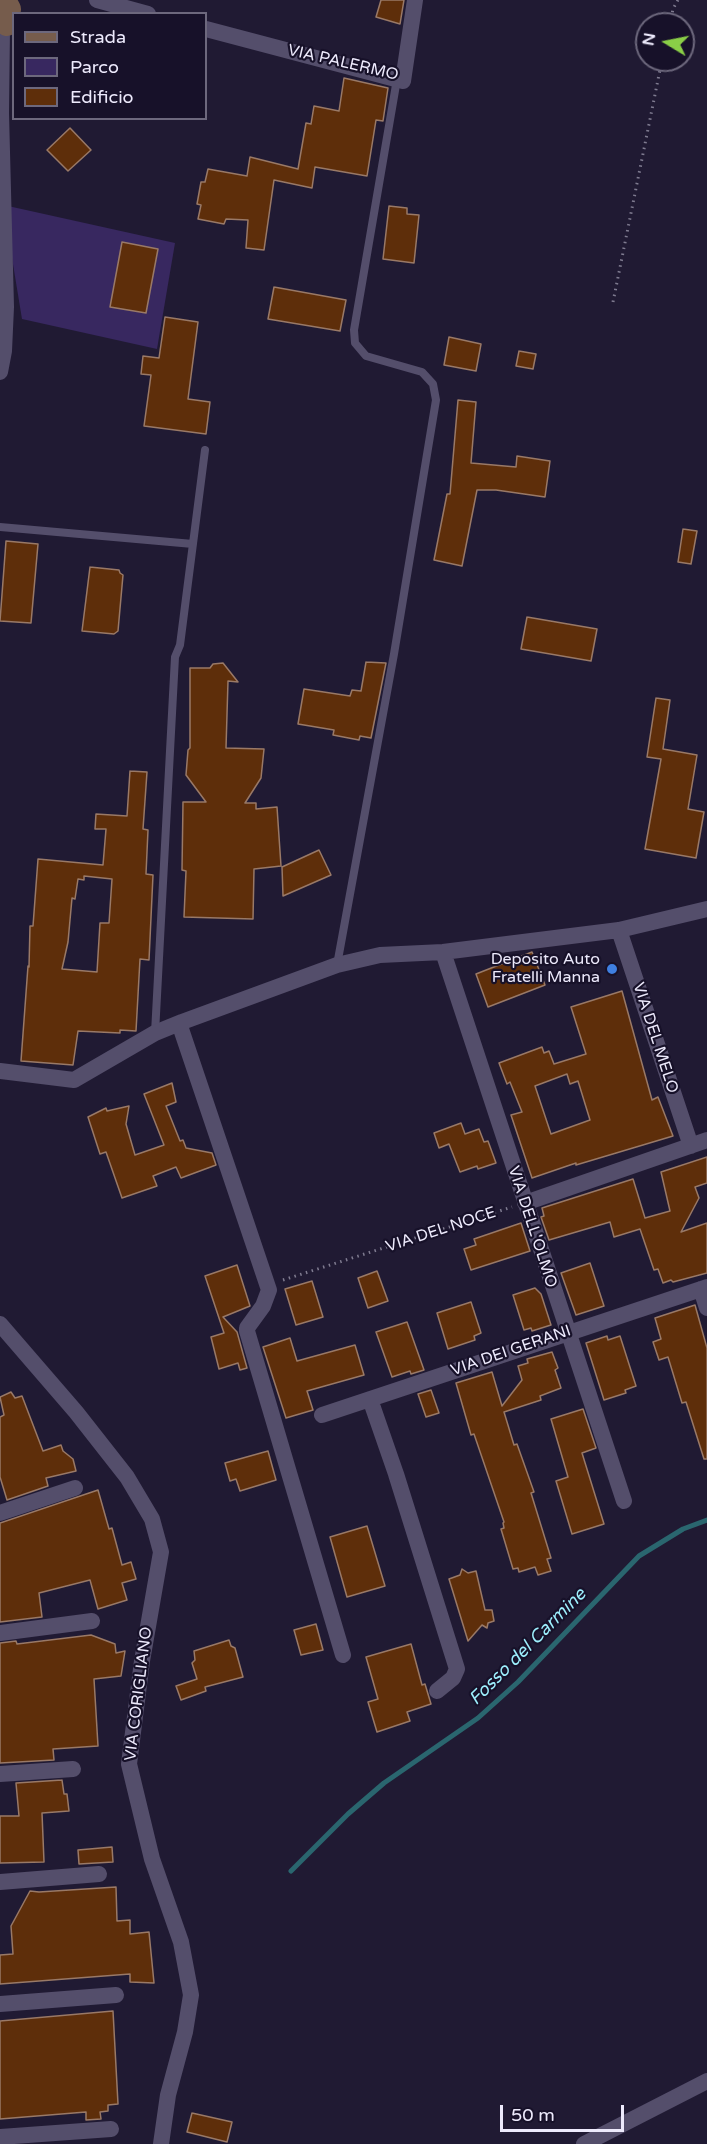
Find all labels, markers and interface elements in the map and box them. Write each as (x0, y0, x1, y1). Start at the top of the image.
legend (12, 12, 207, 120)
north arrow (635, 12, 695, 72)
text: Strada (70, 26, 126, 48)
text: N (638, 31, 660, 47)
street label: VIA PALERMO (286, 41, 400, 85)
text: Parco (70, 56, 119, 78)
text: Edificio (70, 86, 134, 108)
place label: Deposito Auto Fratelli Manna (491, 950, 600, 988)
marker: Deposito Auto Fratelli Manna (605, 962, 619, 976)
street label: VIA DEL MELO (628, 980, 682, 1096)
street label: VIA DELL'OLMO (503, 1164, 561, 1290)
street label: VIA DEL NOCE (384, 1203, 498, 1257)
street label: VIA DEI GERANI (448, 1321, 574, 1381)
water label: Fosso del Carmine (465, 1584, 591, 1710)
street label: VIA CORIGLIANO (121, 1626, 157, 1762)
scale bar (503, 2093, 628, 2131)
text: 50 m (511, 2104, 555, 2126)

